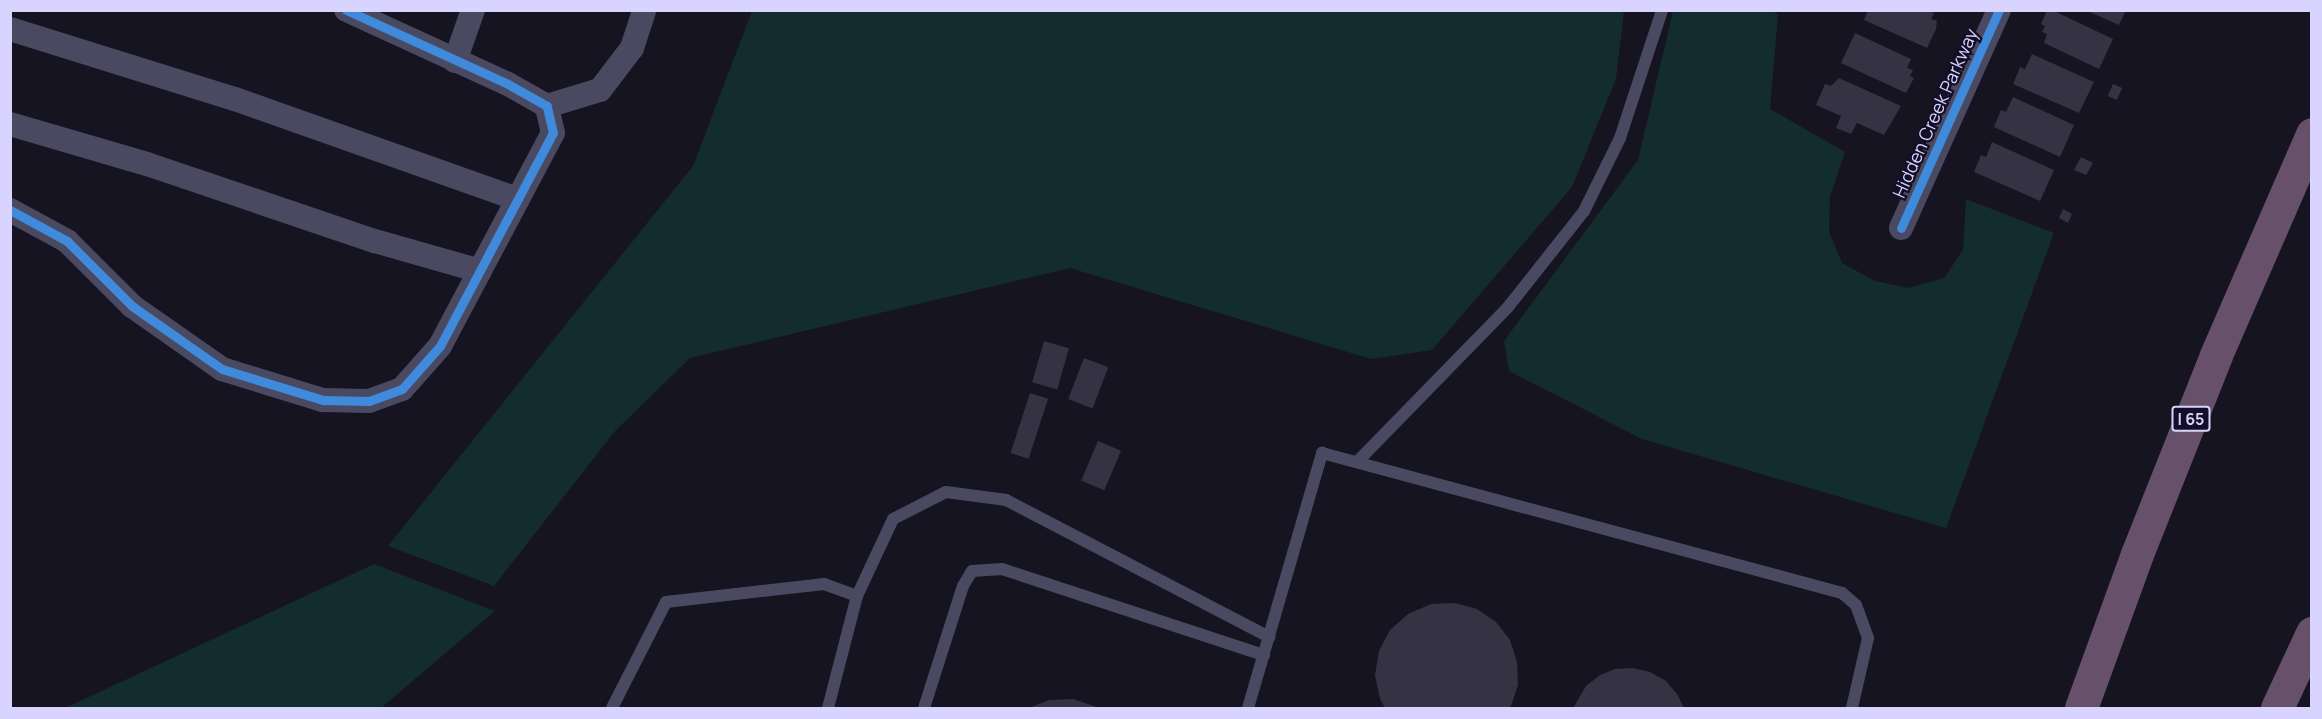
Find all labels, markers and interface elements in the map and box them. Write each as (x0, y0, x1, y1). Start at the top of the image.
street label: Hidden Creek Parkway (1888, 25, 1982, 201)
road number: I 65 (2170, 406, 2212, 432)

